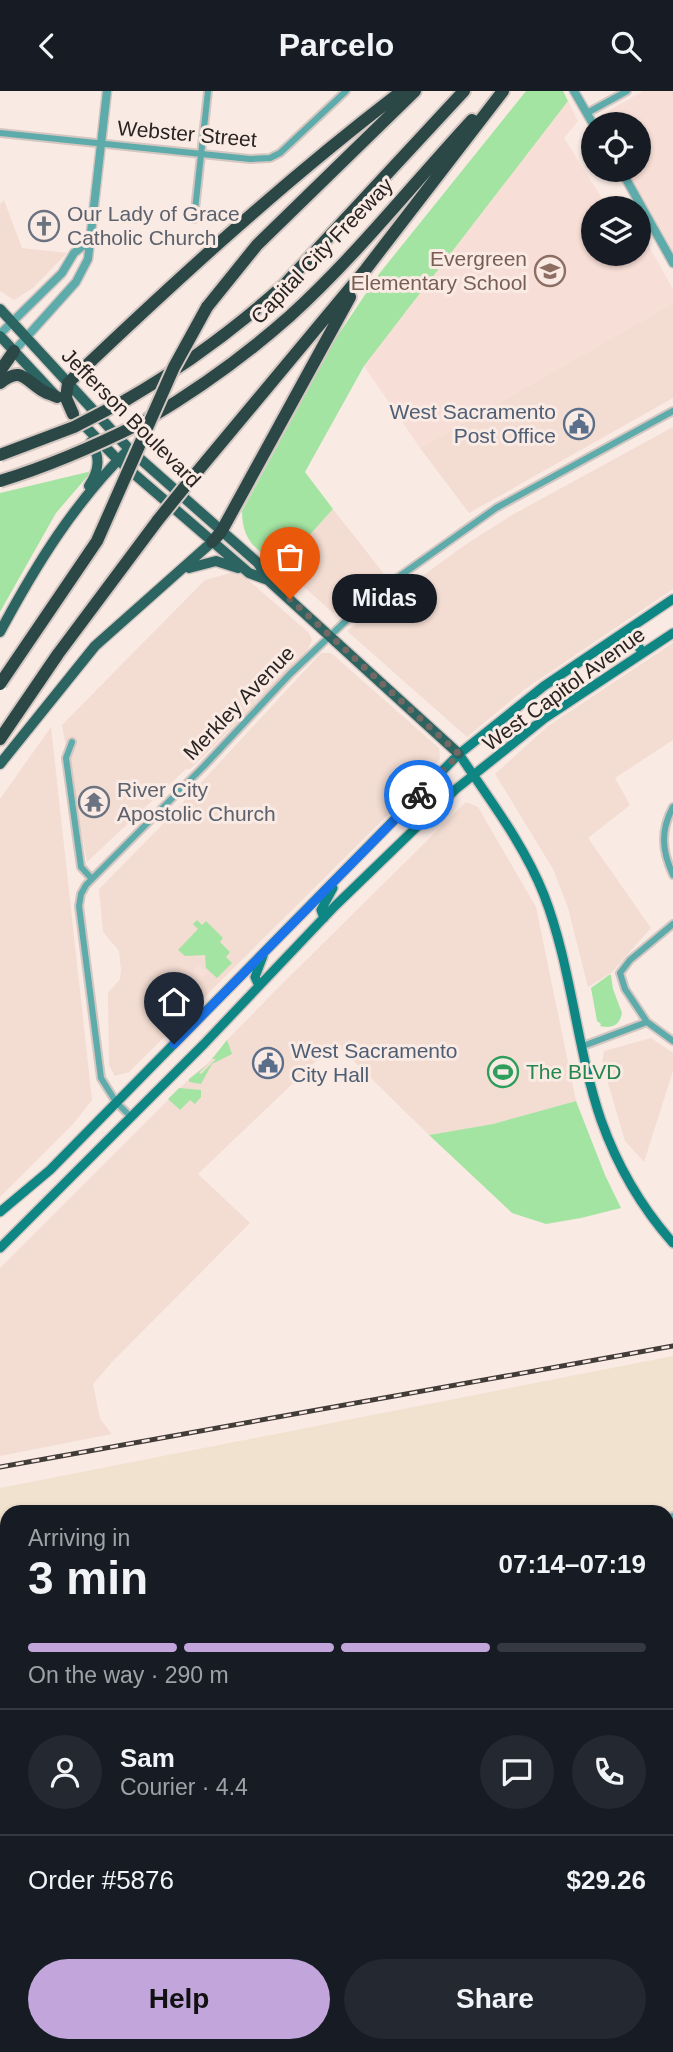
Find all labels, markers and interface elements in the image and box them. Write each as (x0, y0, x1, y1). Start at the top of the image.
icon: back (28, 27, 66, 65)
text: Parcelo (279, 27, 394, 63)
icon: search (607, 27, 645, 65)
map controls (581, 112, 651, 266)
button: locate (581, 112, 651, 182)
street label: Webster Street (116, 116, 258, 151)
street label: Capital City Freeway (246, 173, 398, 328)
button: layers (581, 196, 651, 266)
place label: Our Lady of Grace Catholic Church (67, 202, 240, 249)
church icon: Our Lady of Grace Catholic Church (27, 209, 61, 243)
place label: Evergreen Elementary School (351, 247, 527, 294)
school or university icon: Evergreen Elementary School (533, 254, 567, 288)
street label: Jefferson Boulevard (57, 344, 205, 492)
place label: West Sacramento Post Office (389, 400, 556, 447)
public building icon: West Sacramento Post Office (562, 407, 596, 441)
pin (260, 527, 320, 599)
icon: bag (271, 538, 309, 576)
callout: Midas (332, 575, 437, 623)
text: Midas (352, 585, 417, 611)
street label: West Capitol Avenue (478, 622, 649, 755)
street label: Merkley Avenue (179, 641, 299, 764)
courier (384, 760, 454, 830)
icon: bike (400, 776, 438, 814)
place label: River City Apostolic Church (117, 778, 276, 825)
temple icon: River City Apostolic Church (77, 785, 111, 819)
pin (144, 972, 204, 1044)
icon: home (155, 983, 193, 1021)
place label: West Sacramento City Hall (291, 1039, 458, 1086)
public building icon: West Sacramento City Hall (251, 1046, 285, 1080)
sports icon: The BLVD (486, 1055, 520, 1089)
place label: The BLVD (526, 1060, 621, 1083)
text: Arriving in (28, 1525, 130, 1551)
text: 07:14–07:19 (499, 1549, 646, 1579)
text: 3 min (28, 1552, 148, 1604)
text: On the way · 290 m (28, 1662, 229, 1688)
button: person (28, 1735, 102, 1809)
button: chat (480, 1735, 554, 1809)
button: phone (572, 1735, 646, 1809)
text: Sam (120, 1743, 175, 1773)
text: Courier · 4.4 (120, 1774, 248, 1800)
text: Order #5876 (28, 1865, 174, 1895)
text: $29.26 (566, 1865, 646, 1895)
button: Help (28, 1959, 330, 2039)
button: Share (344, 1959, 646, 2039)

